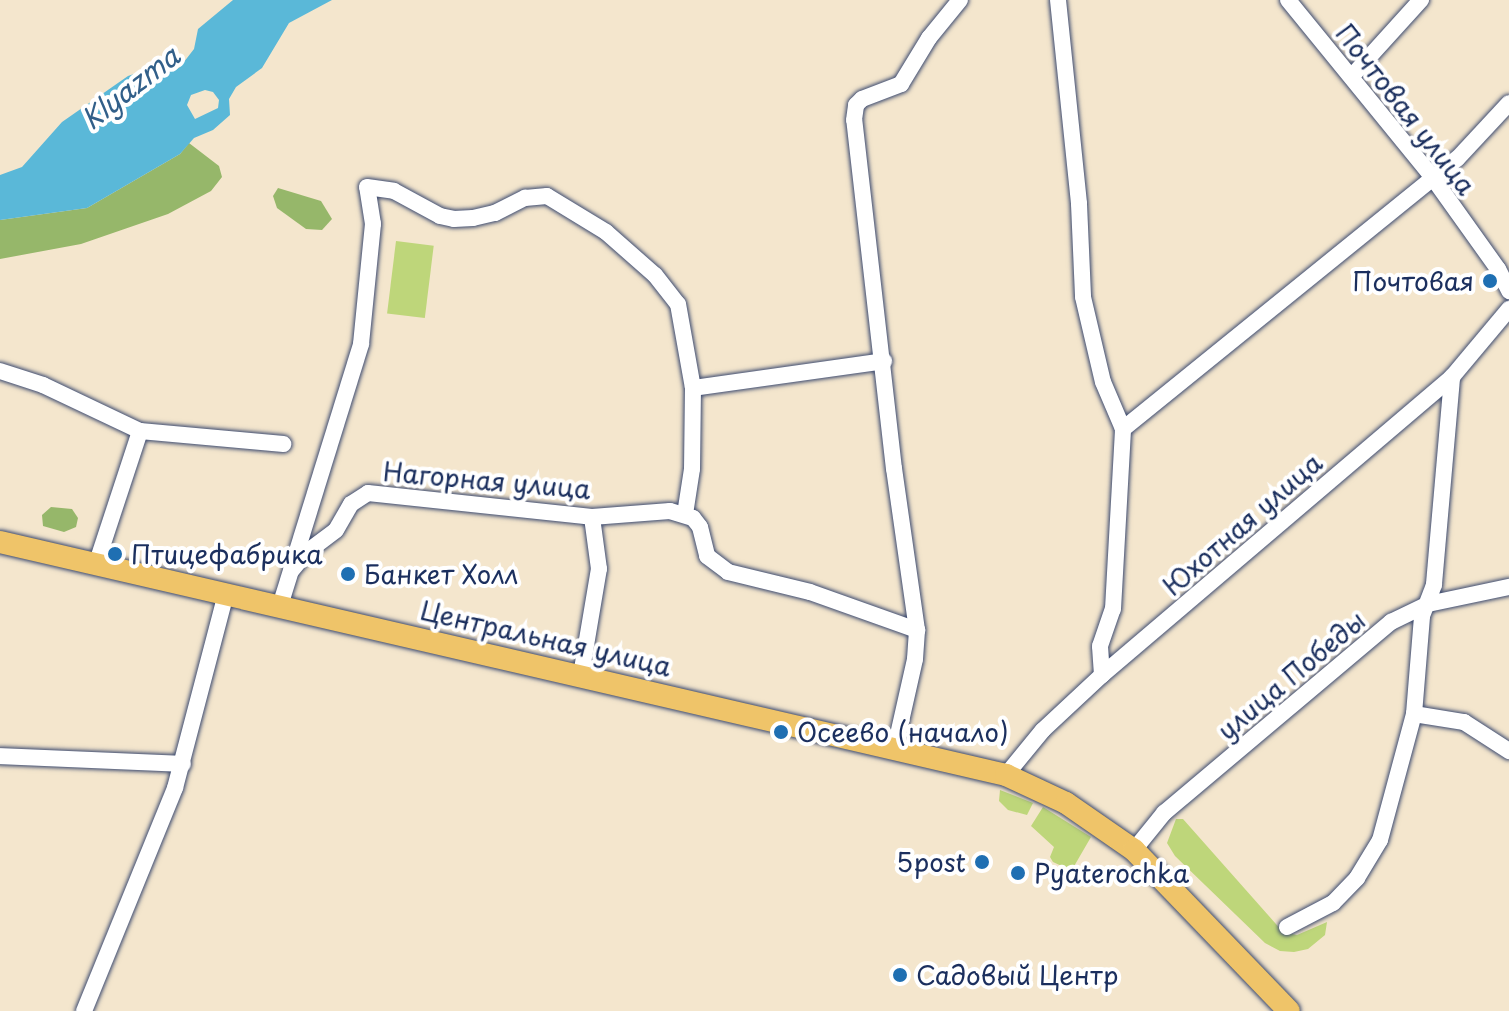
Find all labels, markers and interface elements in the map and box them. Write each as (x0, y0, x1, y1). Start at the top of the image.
street label: Почтовая улица (1330, 17, 1482, 201)
water label: Klyazma (74, 38, 186, 136)
place label: Почтовая (1352, 265, 1474, 297)
marker: Почтовая (1481, 272, 1499, 290)
street label: Юхотная улица (1156, 446, 1328, 602)
street label: Нагорная улица (381, 455, 593, 505)
place label: Птицефабрика (131, 538, 323, 570)
marker: Птицефабрика (106, 545, 124, 563)
place label: Банкет Холл (364, 558, 519, 590)
marker: Банкет Холл (339, 565, 357, 583)
street label: Центральная улица (417, 594, 675, 682)
street label: улица Победы (1210, 604, 1372, 746)
place label: Осеево (начало) (797, 716, 1008, 748)
marker: Осеево (начало) (772, 723, 790, 741)
place label: 5post (896, 846, 966, 878)
marker: 5post (973, 853, 991, 871)
place label: Pyaterochka (1034, 857, 1189, 889)
marker: Pyaterochka (1009, 864, 1027, 882)
place label: Садовый Центр (916, 959, 1117, 991)
marker: Садовый Центр (891, 966, 909, 984)

